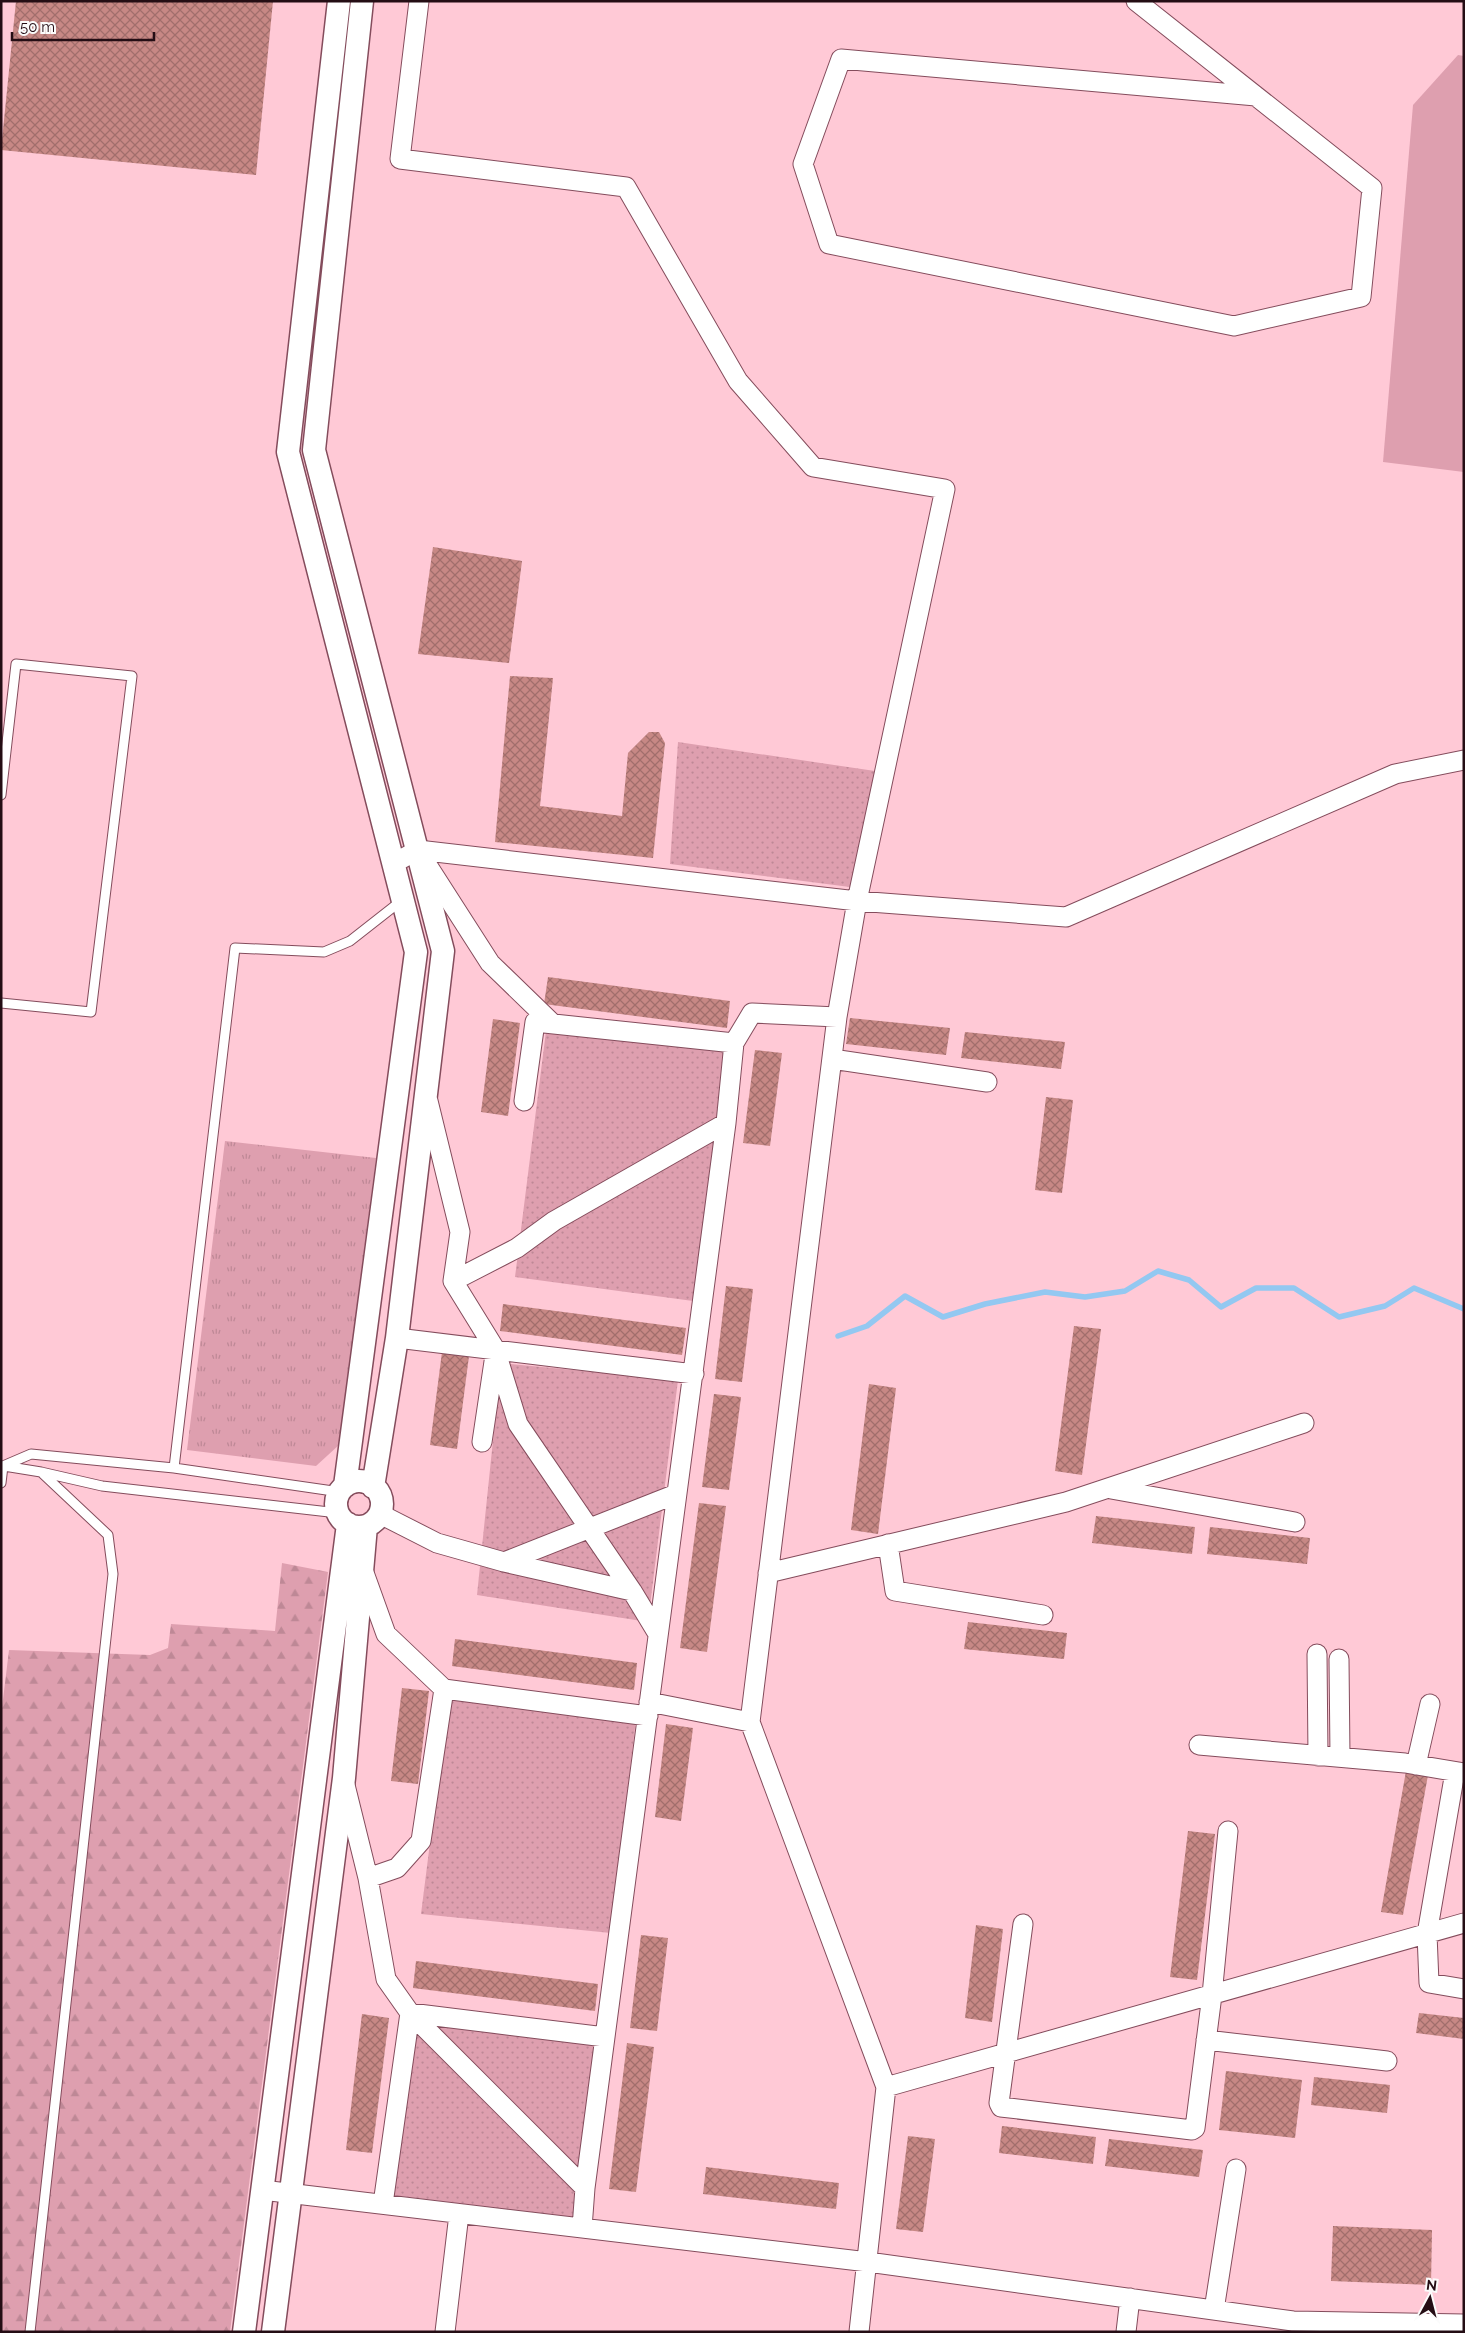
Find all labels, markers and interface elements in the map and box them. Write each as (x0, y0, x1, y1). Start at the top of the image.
scale bar (12, 10, 155, 42)
text: 50 m (20, 18, 55, 36)
north arrow (1405, 2273, 1455, 2323)
text: N (1425, 2277, 1438, 2294)

